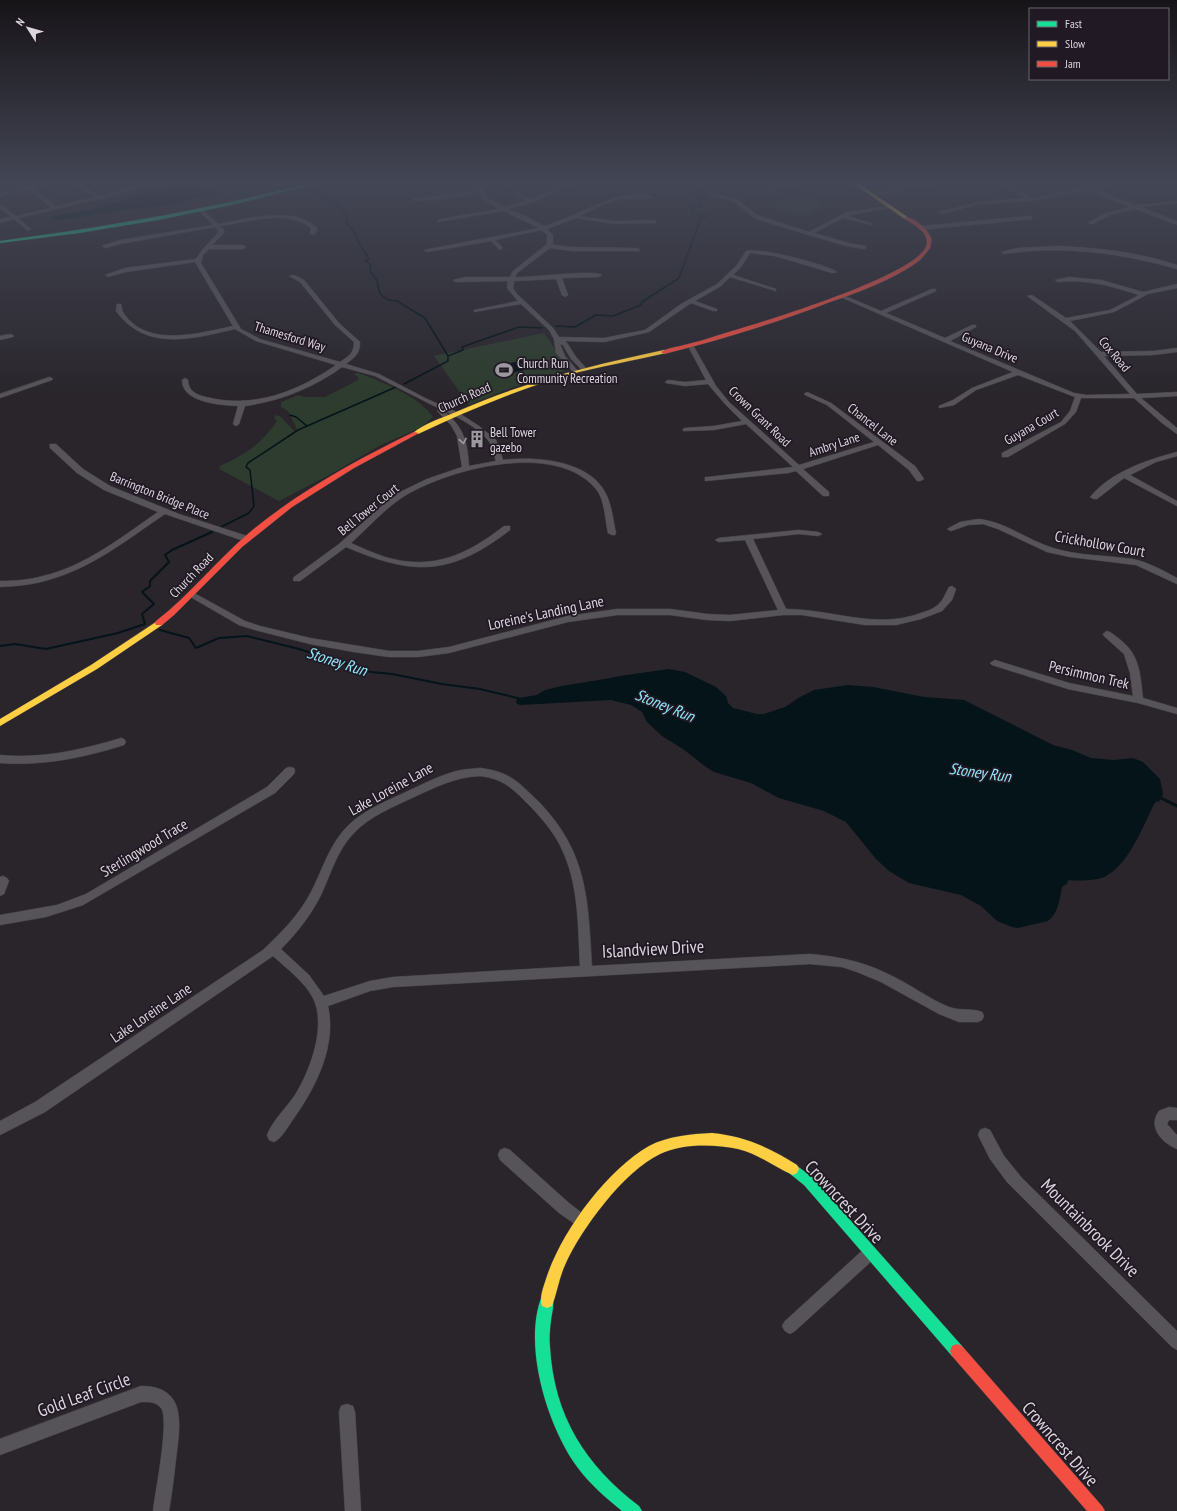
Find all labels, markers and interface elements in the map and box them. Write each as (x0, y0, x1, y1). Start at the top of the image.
north arrow (8, 8, 48, 48)
legend (1029, 8, 1169, 80)
text: N (13, 15, 27, 29)
text: Fast (1065, 16, 1083, 31)
text: Slow (1065, 36, 1086, 51)
text: Jam (1064, 56, 1081, 71)
street label: Thamesford Way (252, 318, 328, 355)
street label: Guyana Drive (959, 328, 1020, 367)
street label: Cox Road (1095, 333, 1134, 375)
place label: Church Run Community Recreation (517, 355, 618, 387)
sports icon: Church Run Community Recreation (494, 360, 514, 380)
street label: Church Road (435, 378, 493, 417)
street label: Crown Grant Road (725, 382, 794, 450)
street label: Chancel Lane (844, 399, 901, 449)
street label: Guyana Court (1001, 404, 1062, 449)
place label: Bell Tower gazebo (490, 424, 537, 456)
street label: Ambry Lane (807, 428, 862, 461)
building icon: Bell Tower gazebo (467, 429, 487, 449)
one-way arrow (458, 438, 467, 444)
street label: Barrington Bridge Place (108, 468, 212, 523)
street label: Bell Tower Court (334, 479, 403, 539)
street label: Crickhollow Court (1053, 526, 1147, 561)
street label: Church Road (166, 549, 217, 601)
street label: Loreine's Landing Lane (486, 591, 605, 634)
water label: Stoney Run (304, 642, 370, 680)
street label: Persimmon Trek (1047, 656, 1131, 693)
water label: Stoney Run (633, 684, 698, 726)
street label: Lake Loreine Lane (345, 758, 436, 820)
water label: Stoney Run (948, 758, 1013, 786)
street label: Sterlingwood Trace (97, 814, 191, 881)
street label: Islandview Drive (601, 934, 705, 963)
street label: Lake Loreine Lane (107, 979, 195, 1047)
street label: Crowncrest Drive (800, 1155, 889, 1248)
street label: Mountainbrook Drive (1036, 1173, 1145, 1282)
street label: Gold Leaf Circle (34, 1367, 133, 1422)
street label: Crowncrest Drive (1017, 1396, 1104, 1491)

